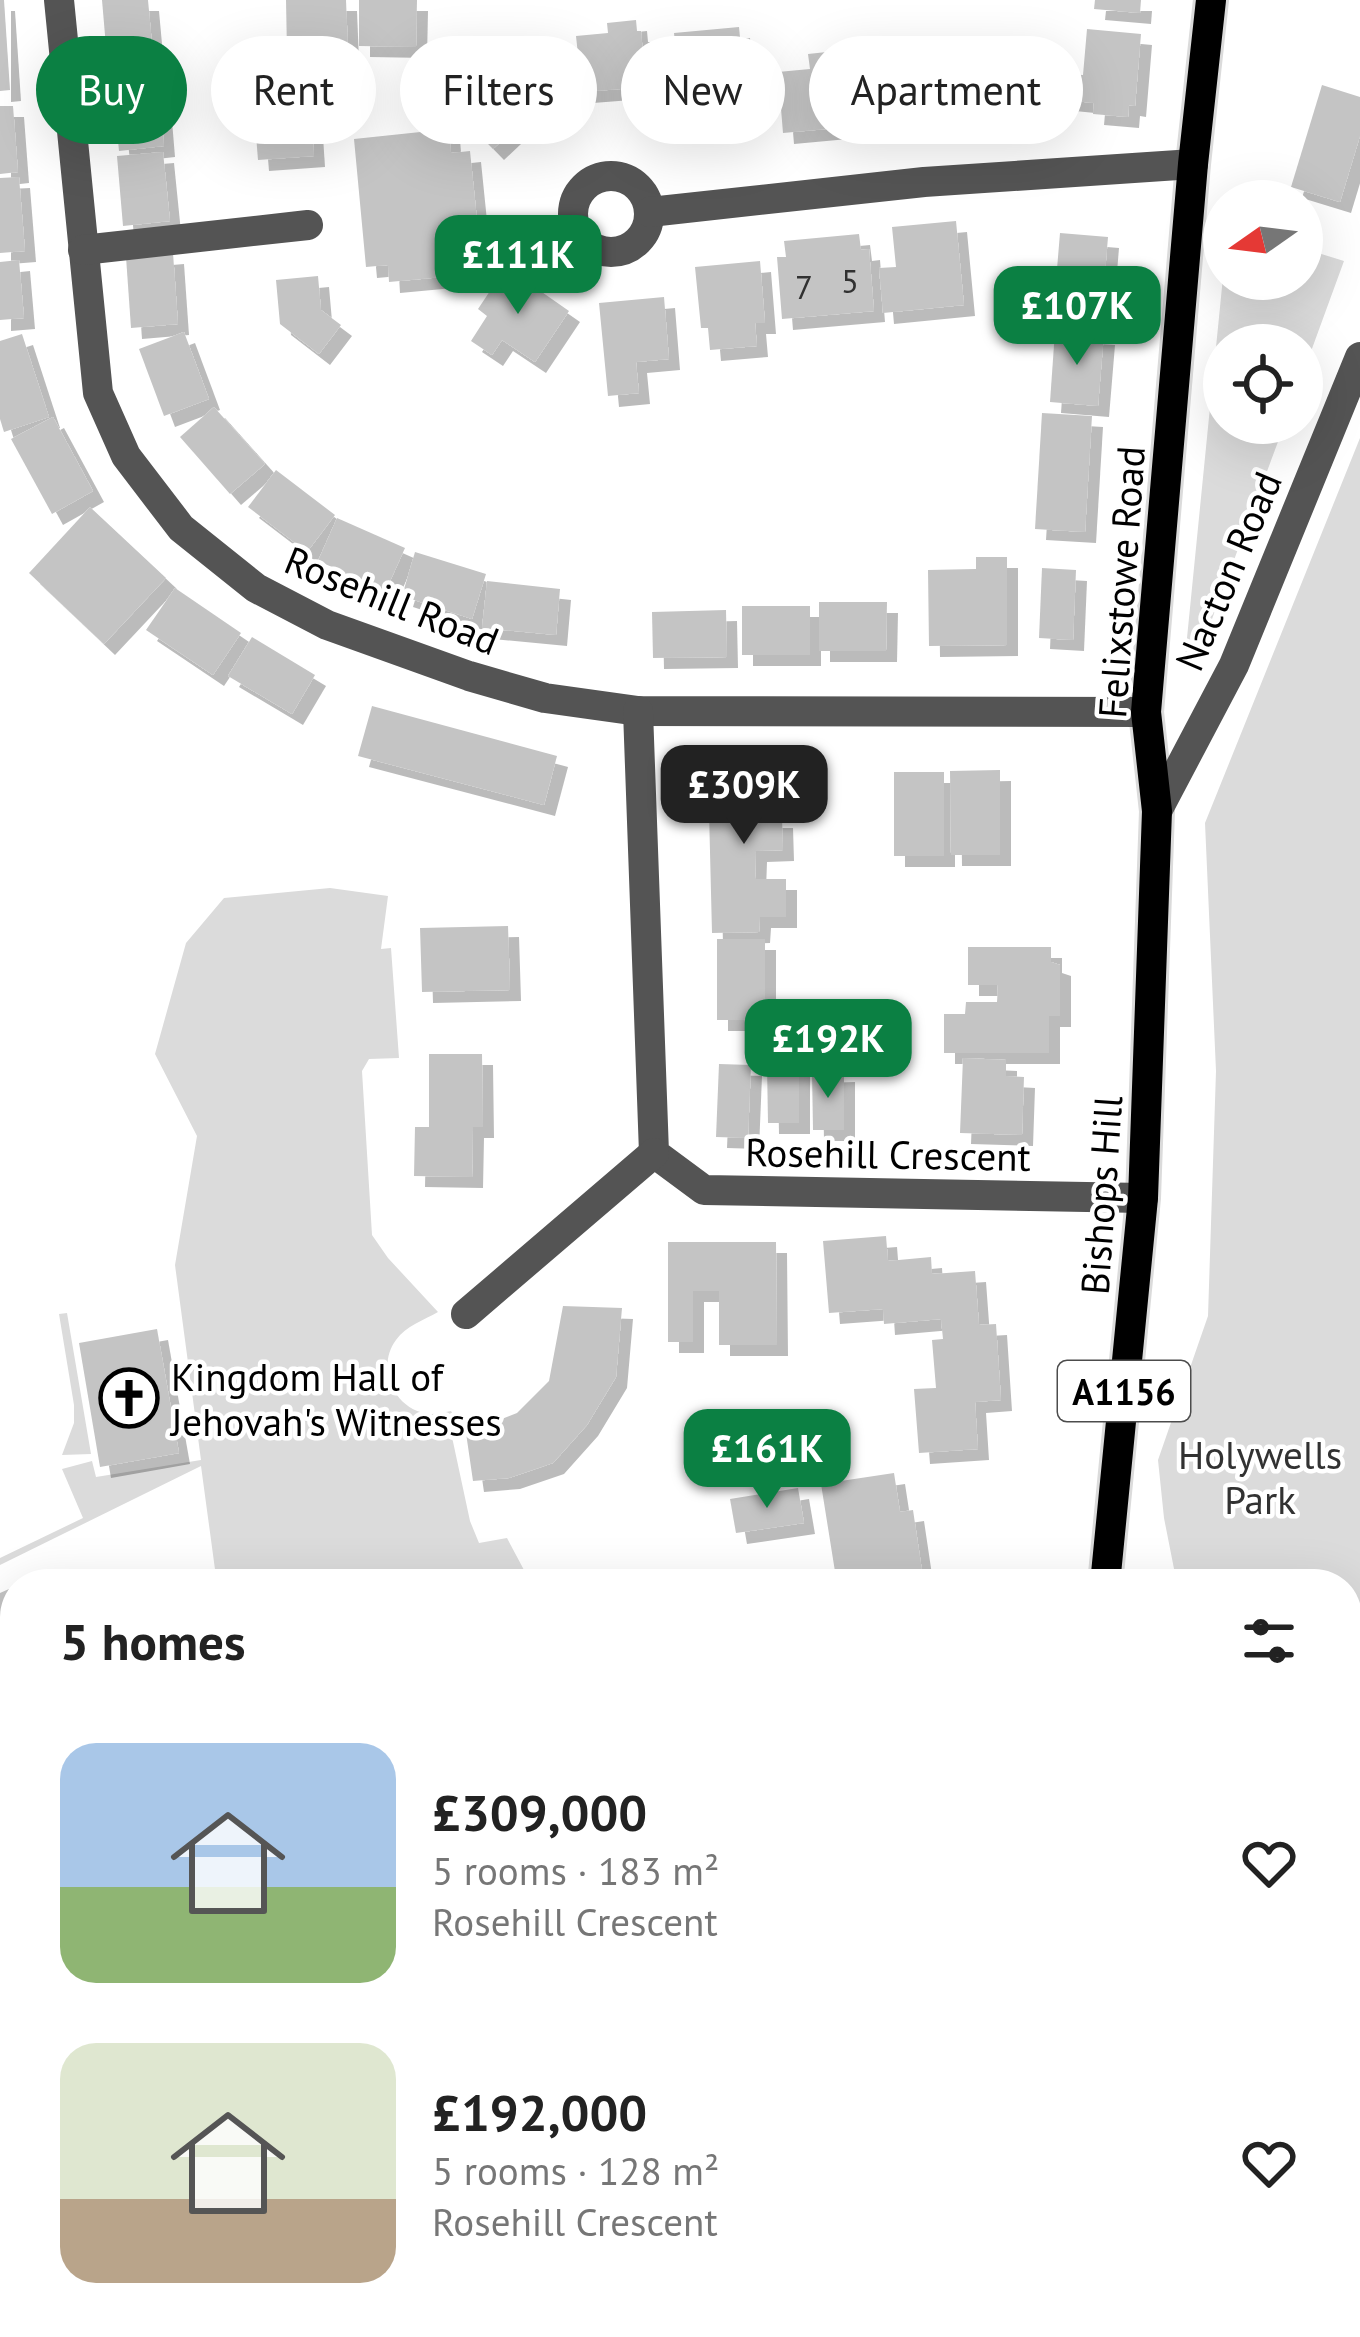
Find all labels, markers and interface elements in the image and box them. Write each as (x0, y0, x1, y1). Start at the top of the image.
chip: Buy (36, 36, 187, 144)
chip: Rent (211, 36, 376, 144)
chip: Filters (400, 36, 597, 144)
chip: New (621, 36, 785, 144)
chip: Apartment (809, 36, 1083, 144)
north arrow (1203, 180, 1323, 300)
map controls (1203, 180, 1323, 444)
pin: £111K (434, 215, 602, 317)
text: £111K (462, 228, 574, 279)
house number: 5 (841, 259, 859, 302)
house number: 7 (795, 265, 813, 308)
pin: £107K (993, 266, 1161, 368)
text: £107K (1021, 279, 1133, 330)
button: locate (1203, 324, 1323, 444)
street label: Felixstowe Road (1086, 444, 1156, 720)
street label: Nacton Road (1163, 464, 1293, 678)
street label: Rosehill Road (278, 534, 506, 666)
pin: £309K (660, 745, 828, 847)
text: £309K (688, 758, 800, 809)
pin: £192K (744, 999, 912, 1101)
text: £192K (772, 1012, 884, 1063)
street label: Bishops Hill (1069, 1093, 1133, 1296)
street label: Rosehill Crescent (745, 1126, 1031, 1182)
place label: Kingdom Hall of Jehovah's Witnesses (169, 1351, 502, 1447)
road number: A1156 (1058, 1361, 1190, 1421)
church icon: Kingdom Hall of Jehovah's Witnesses (98, 1367, 160, 1429)
pin: £161K (683, 1409, 851, 1511)
text: £161K (711, 1422, 823, 1473)
park label: Holywells Park (1178, 1429, 1342, 1525)
text: 5 homes (60, 1608, 246, 1674)
icon: filters (1236, 1608, 1302, 1674)
text: £309,000 (432, 1779, 647, 1845)
icon: home (156, 1791, 300, 1935)
icon: heart (1236, 1830, 1302, 1896)
text: 5 rooms · 183 m² (432, 1845, 719, 1896)
text: Rosehill Crescent (432, 1896, 718, 1947)
text: £192,000 (432, 2079, 647, 2145)
icon: home (156, 2091, 300, 2235)
icon: heart (1236, 2130, 1302, 2196)
text: 5 rooms · 128 m² (432, 2145, 719, 2196)
text: Rosehill Crescent (432, 2196, 718, 2247)

